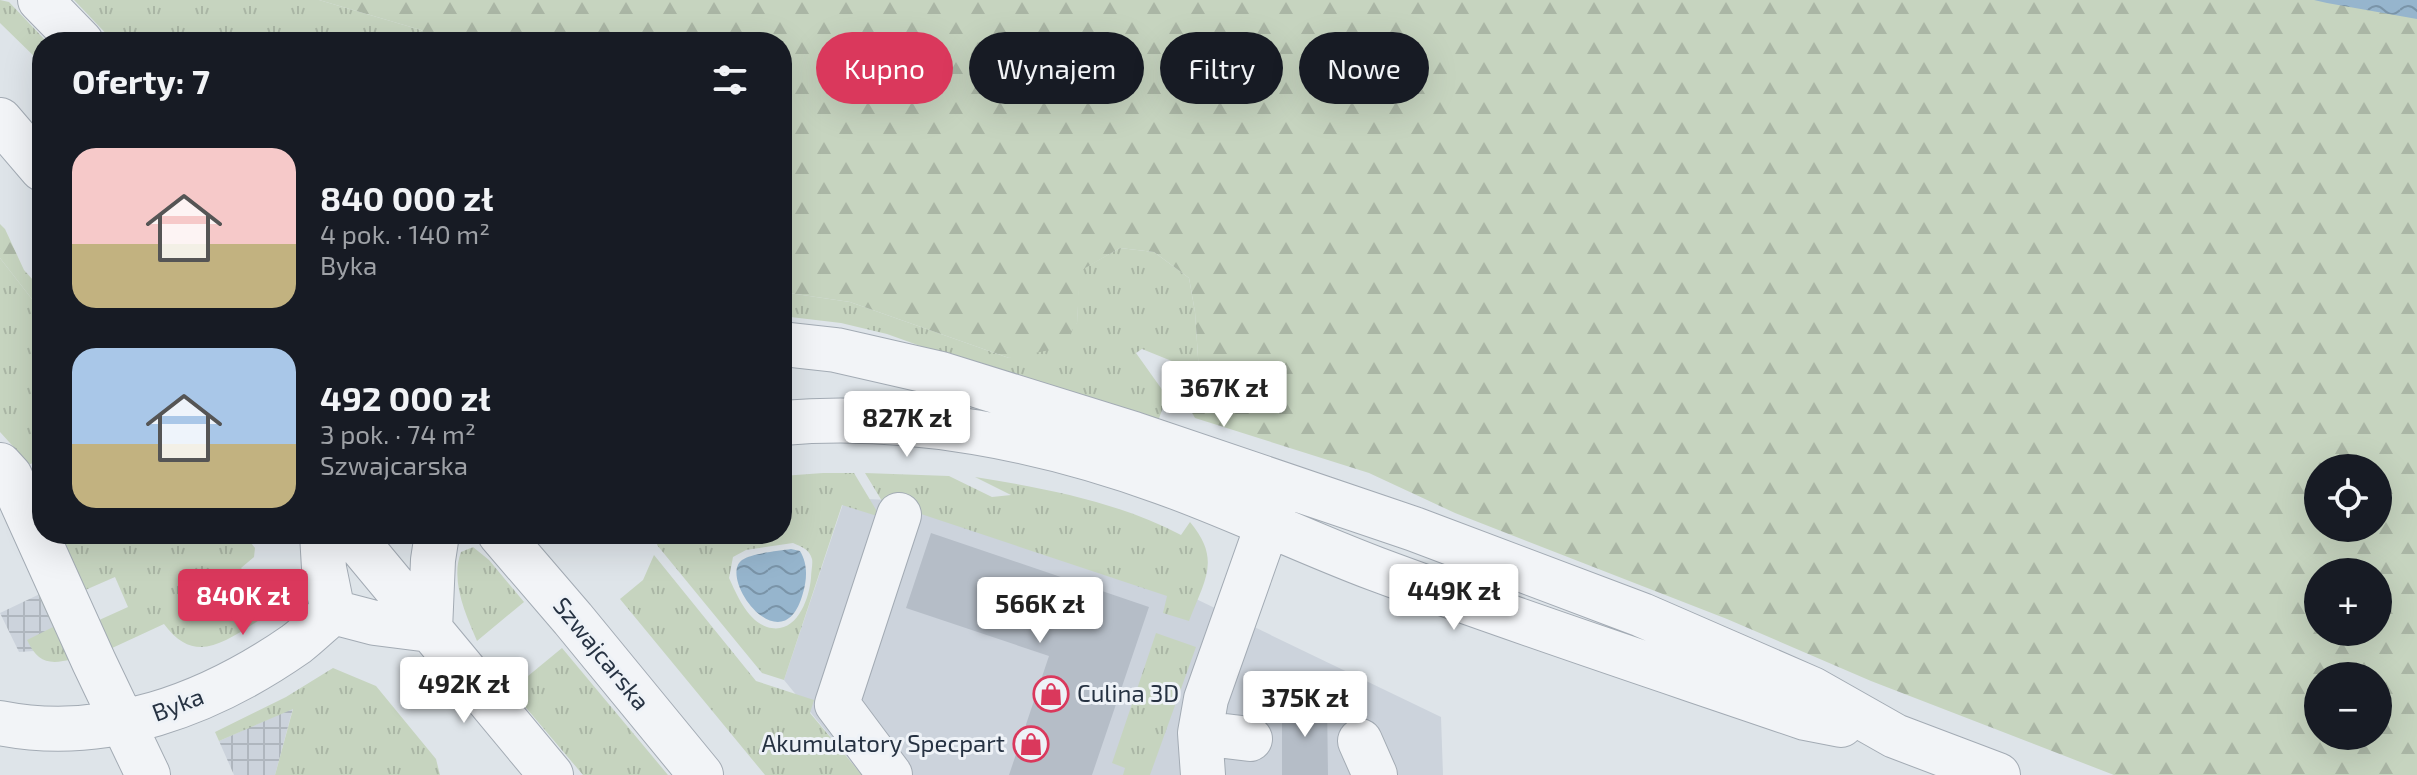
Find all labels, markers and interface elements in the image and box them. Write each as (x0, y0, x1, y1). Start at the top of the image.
chip: Kupno (816, 32, 953, 104)
chip: Wynajem (969, 32, 1144, 104)
chip: Filtry (1160, 32, 1283, 104)
chip: Nowe (1299, 32, 1429, 104)
icon: filters (708, 58, 752, 102)
text: Oferty: 7 (72, 60, 210, 101)
text: 840 000 zł (320, 177, 493, 218)
icon: home (136, 180, 232, 276)
text: 4 pok. · 140 m² (320, 218, 490, 249)
text: Byka (320, 249, 377, 280)
pin: 367K zł (1150, 361, 1298, 429)
text: 367K zł (1180, 371, 1268, 402)
text: 492 000 zł (320, 377, 491, 418)
icon: home (136, 380, 232, 476)
pin: 827K zł (833, 391, 981, 459)
text: 827K zł (862, 401, 952, 432)
text: 3 pok. · 74 m² (320, 418, 476, 449)
text: Szwajcarska (320, 449, 468, 480)
map controls (2304, 454, 2392, 750)
button: locate (2304, 454, 2392, 542)
button: + (2304, 558, 2392, 646)
pin: 449K zł (1380, 564, 1528, 632)
pin: 840K zł (169, 569, 317, 637)
text: 449K zł (1407, 574, 1501, 605)
pin: 566K zł (966, 577, 1114, 645)
text: 840K zł (196, 579, 290, 610)
text: 566K zł (995, 587, 1085, 618)
street label: Szwajcarska (548, 591, 656, 715)
pin: 492K zł (390, 657, 538, 725)
button: − (2304, 662, 2392, 750)
text: 492K zł (418, 667, 510, 698)
pin: 375K zł (1231, 671, 1379, 739)
shop icon: Culina 3D (1032, 675, 1070, 713)
place label: Culina 3D (1077, 678, 1179, 707)
street label: Byka (148, 681, 207, 727)
text: 375K zł (1261, 681, 1349, 712)
shop icon: Akumulatory Specpart (1012, 725, 1050, 763)
place label: Akumulatory Specpart (761, 728, 1005, 757)

